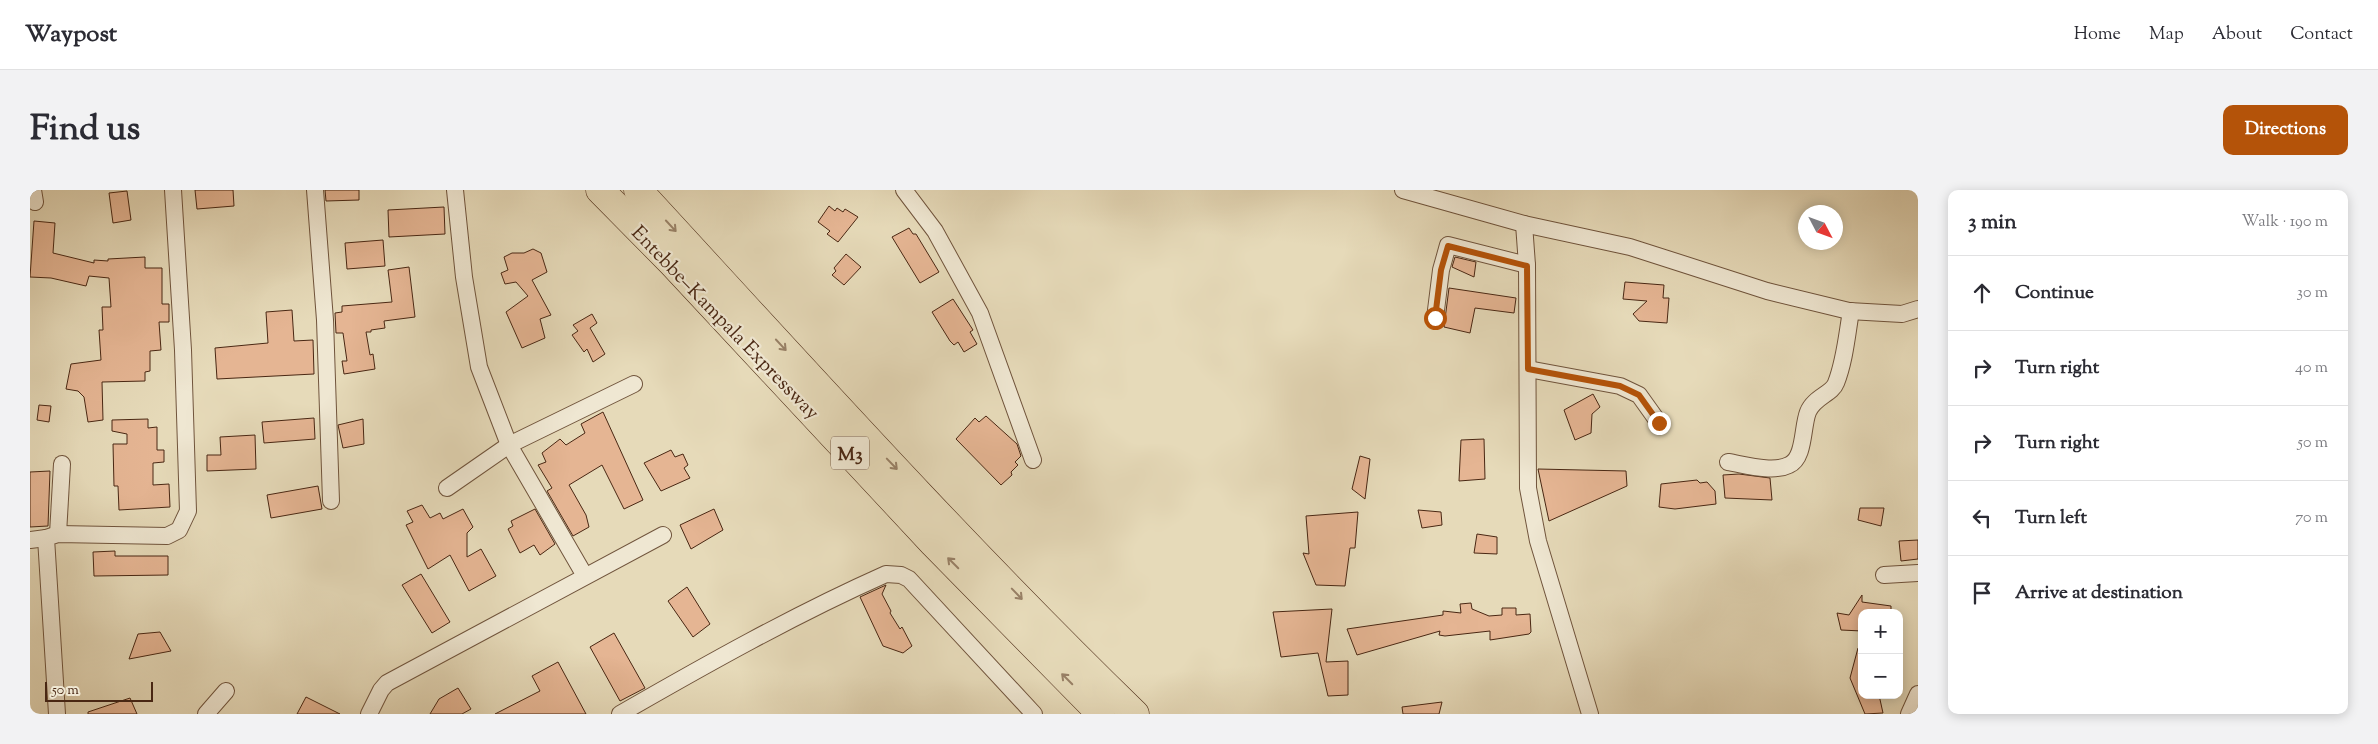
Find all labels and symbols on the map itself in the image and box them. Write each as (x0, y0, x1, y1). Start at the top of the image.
north arrow (1798, 205, 1843, 250)
one-way arrow (665, 219, 677, 232)
street label: Entebbe–Kampala Expressway (623, 220, 825, 428)
route start (1424, 307, 1447, 330)
one-way arrow (775, 339, 787, 352)
route end (1648, 412, 1671, 435)
road number: M3 (831, 437, 869, 470)
one-way arrow (886, 457, 898, 470)
one-way arrow (947, 557, 959, 570)
one-way arrow (1011, 587, 1023, 600)
one-way arrow (1061, 673, 1073, 686)
scale bar (45, 679, 152, 702)

